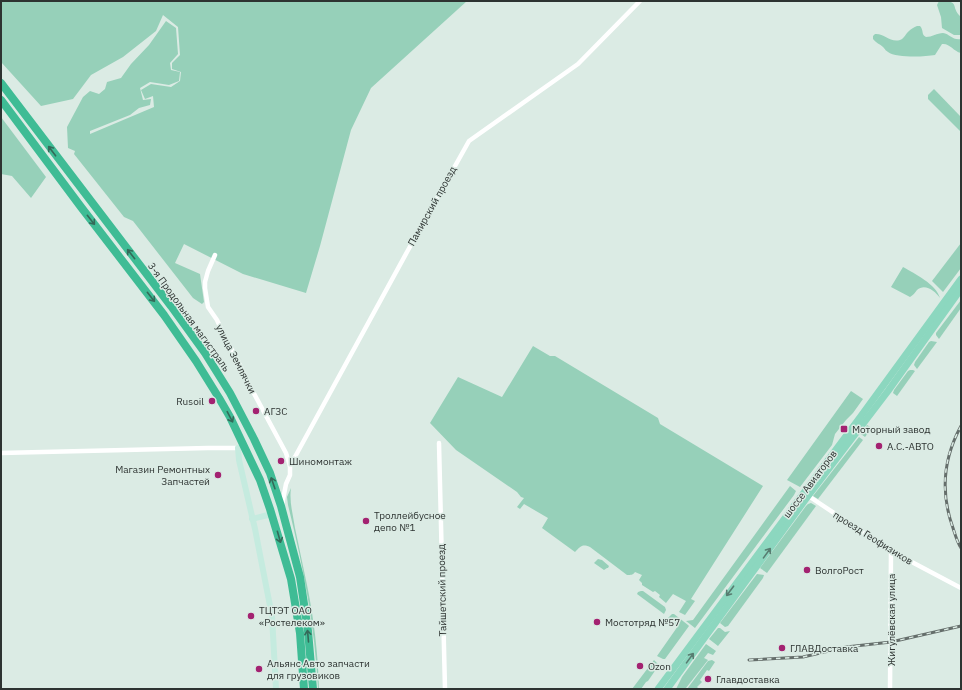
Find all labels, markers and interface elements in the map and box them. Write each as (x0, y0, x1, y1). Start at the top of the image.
one-way arrow (48, 145, 57, 156)
street label: Памирский проезд (405, 164, 459, 248)
one-way arrow (87, 214, 95, 225)
one-way arrow (127, 249, 136, 260)
street label: 3-я Продольная магистраль (145, 260, 233, 374)
one-way arrow (146, 292, 155, 303)
street label: улица Землячки (213, 322, 259, 396)
place label: Rusoil (176, 395, 204, 408)
marker: Rusoil (207, 396, 217, 406)
place label: АГЗС (264, 405, 287, 418)
marker: АГЗС (251, 406, 261, 416)
one-way arrow (226, 411, 234, 423)
place label: Моторный завод (852, 423, 930, 436)
marker: Моторный завод (839, 424, 849, 434)
place label: А.С.-АВТО (887, 440, 934, 453)
marker: А.С.-АВТО (874, 441, 884, 451)
street label: шоссе Авиаторов (780, 448, 840, 520)
place label: Шиномонтаж (289, 455, 352, 468)
marker: Шиномонтаж (276, 456, 286, 466)
place label: Магазин Ремонтных Запчастей (115, 463, 210, 488)
marker: Магазин Ремонтных Запчастей (213, 470, 223, 480)
one-way arrow (269, 476, 276, 489)
street label: проезд Геофизиков (831, 508, 915, 568)
place label: Троллейбусное депо №1 (374, 509, 446, 534)
marker: Троллейбусное депо №1 (361, 516, 371, 526)
one-way arrow (276, 531, 283, 544)
street label: Тайшетский проезд (435, 544, 449, 636)
one-way arrow (763, 547, 771, 558)
place label: ВолгоРост (815, 564, 864, 577)
marker: ВолгоРост (802, 565, 812, 575)
street label: Жигулёвская улица (885, 573, 898, 666)
one-way arrow (726, 586, 734, 597)
place label: ТЦТЭТ ОАО «Ростелеком» (259, 604, 325, 629)
marker: ТЦТЭТ ОАО «Ростелеком» (246, 611, 256, 621)
place label: Мостотряд №57 (605, 616, 680, 629)
marker: Мостотряд №57 (592, 617, 602, 627)
one-way arrow (305, 630, 312, 643)
place label: ГЛАВДоставка (790, 642, 859, 655)
marker: ГЛАВДоставка (777, 643, 787, 653)
one-way arrow (686, 652, 694, 663)
place label: Альянс Авто запчасти для грузовиков (267, 657, 370, 682)
place label: Ozon (648, 660, 671, 673)
marker: Ozon (635, 661, 645, 671)
marker: Альянс Авто запчасти для грузовиков (254, 664, 264, 674)
place label: Главдоставка (716, 673, 780, 686)
marker: Главдоставка (703, 674, 713, 684)

